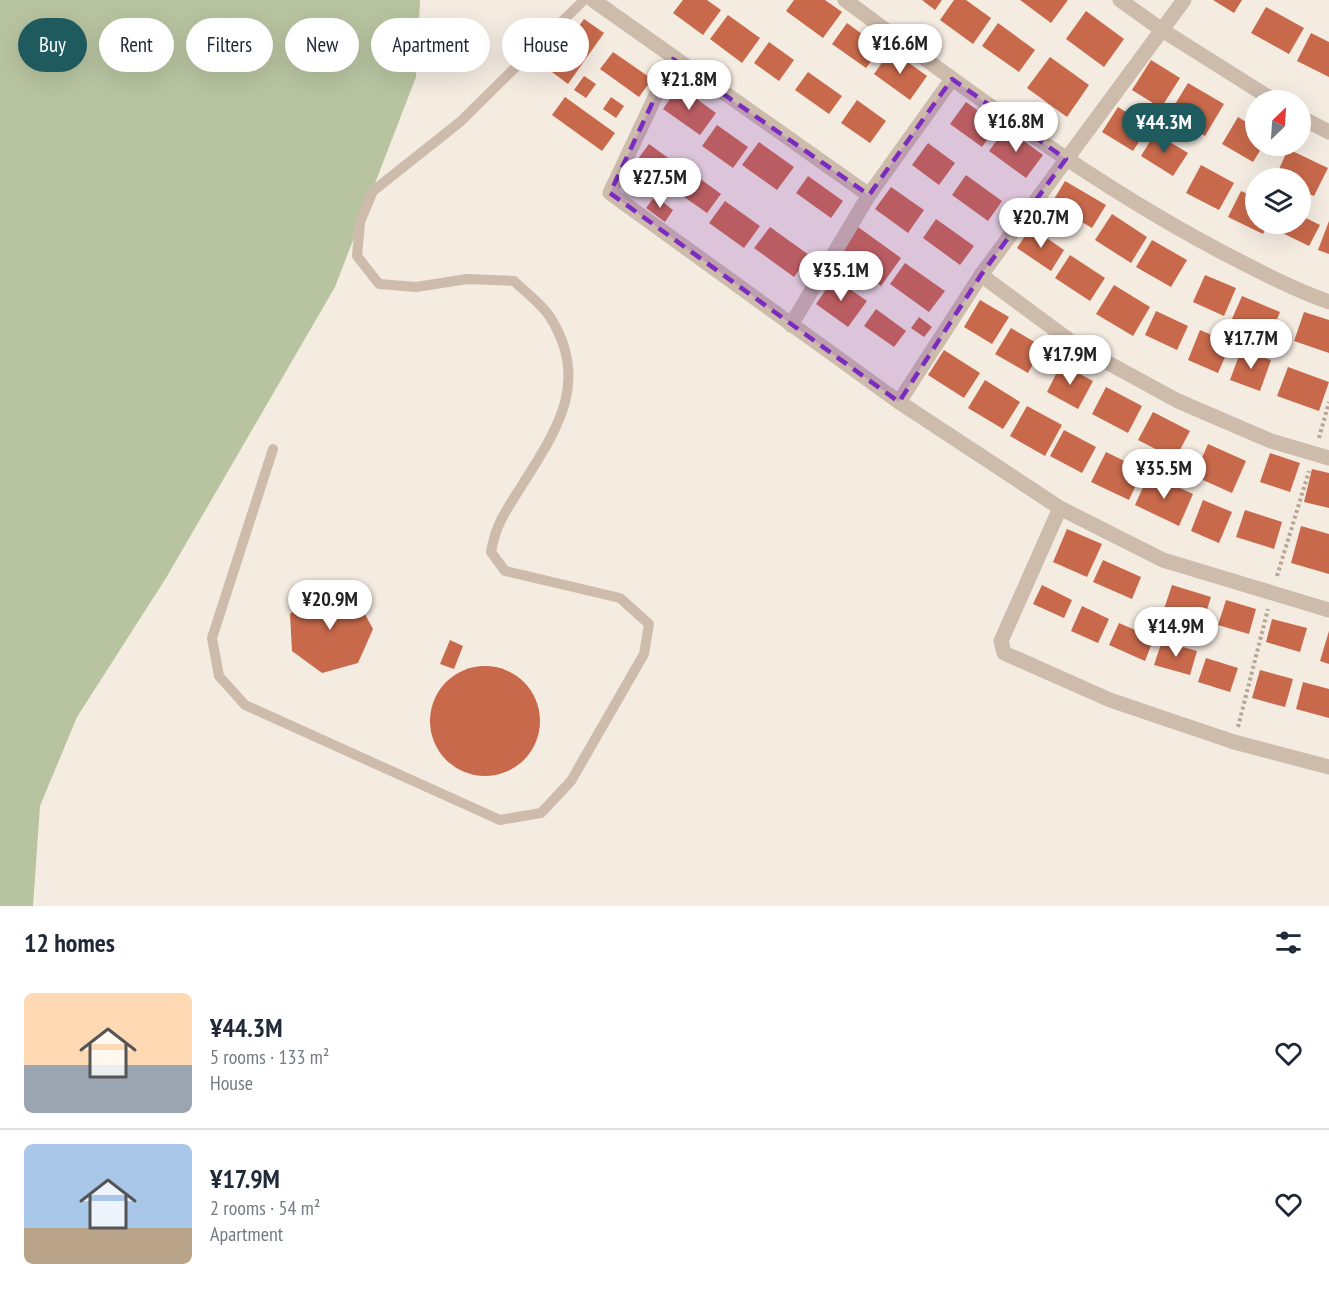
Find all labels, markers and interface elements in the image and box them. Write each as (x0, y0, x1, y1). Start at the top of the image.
chip: Buy (18, 18, 87, 72)
chip: Rent (99, 18, 174, 72)
chip: Filters (186, 18, 273, 72)
chip: New (285, 18, 359, 72)
chip: Apartment (371, 18, 490, 72)
chip: House (502, 18, 589, 72)
pin: ¥16.6M (851, 24, 949, 75)
text: ¥16.6M (872, 30, 928, 56)
pin: ¥21.8M (640, 60, 738, 111)
text: ¥21.8M (661, 66, 717, 92)
north arrow (1245, 90, 1311, 156)
map controls (1245, 90, 1311, 234)
pin: ¥16.8M (967, 102, 1065, 153)
pin: ¥44.3M (1115, 103, 1213, 154)
text: ¥16.8M (988, 108, 1044, 134)
text: ¥44.3M (1136, 109, 1192, 135)
pin: ¥27.5M (611, 158, 709, 209)
text: ¥27.5M (633, 164, 687, 190)
button: layers (1245, 168, 1311, 234)
pin: ¥20.7M (992, 198, 1090, 249)
text: ¥20.7M (1013, 204, 1069, 230)
pin: ¥35.1M (792, 251, 890, 302)
text: ¥35.1M (813, 257, 869, 283)
pin: ¥17.7M (1202, 319, 1300, 370)
text: ¥17.7M (1224, 325, 1278, 351)
pin: ¥17.9M (1021, 335, 1119, 386)
text: ¥17.9M (1043, 341, 1097, 367)
pin: ¥35.5M (1115, 449, 1213, 500)
text: ¥35.5M (1136, 455, 1192, 481)
pin: ¥20.9M (281, 580, 379, 631)
text: ¥20.9M (302, 586, 358, 612)
pin: ¥14.9M (1127, 607, 1225, 658)
text: ¥14.9M (1148, 613, 1204, 639)
text: 12 homes (24, 926, 115, 959)
icon: filters (1272, 926, 1305, 959)
text: ¥44.3M (210, 1011, 283, 1044)
icon: home (72, 1017, 144, 1089)
icon: heart (1272, 1037, 1305, 1070)
text: 5 rooms · 133 m² (210, 1044, 329, 1070)
text: House (210, 1070, 253, 1096)
text: ¥17.9M (210, 1162, 280, 1195)
icon: home (72, 1168, 144, 1240)
icon: heart (1272, 1188, 1305, 1221)
text: 2 rooms · 54 m² (210, 1195, 320, 1221)
text: Apartment (210, 1221, 283, 1247)

